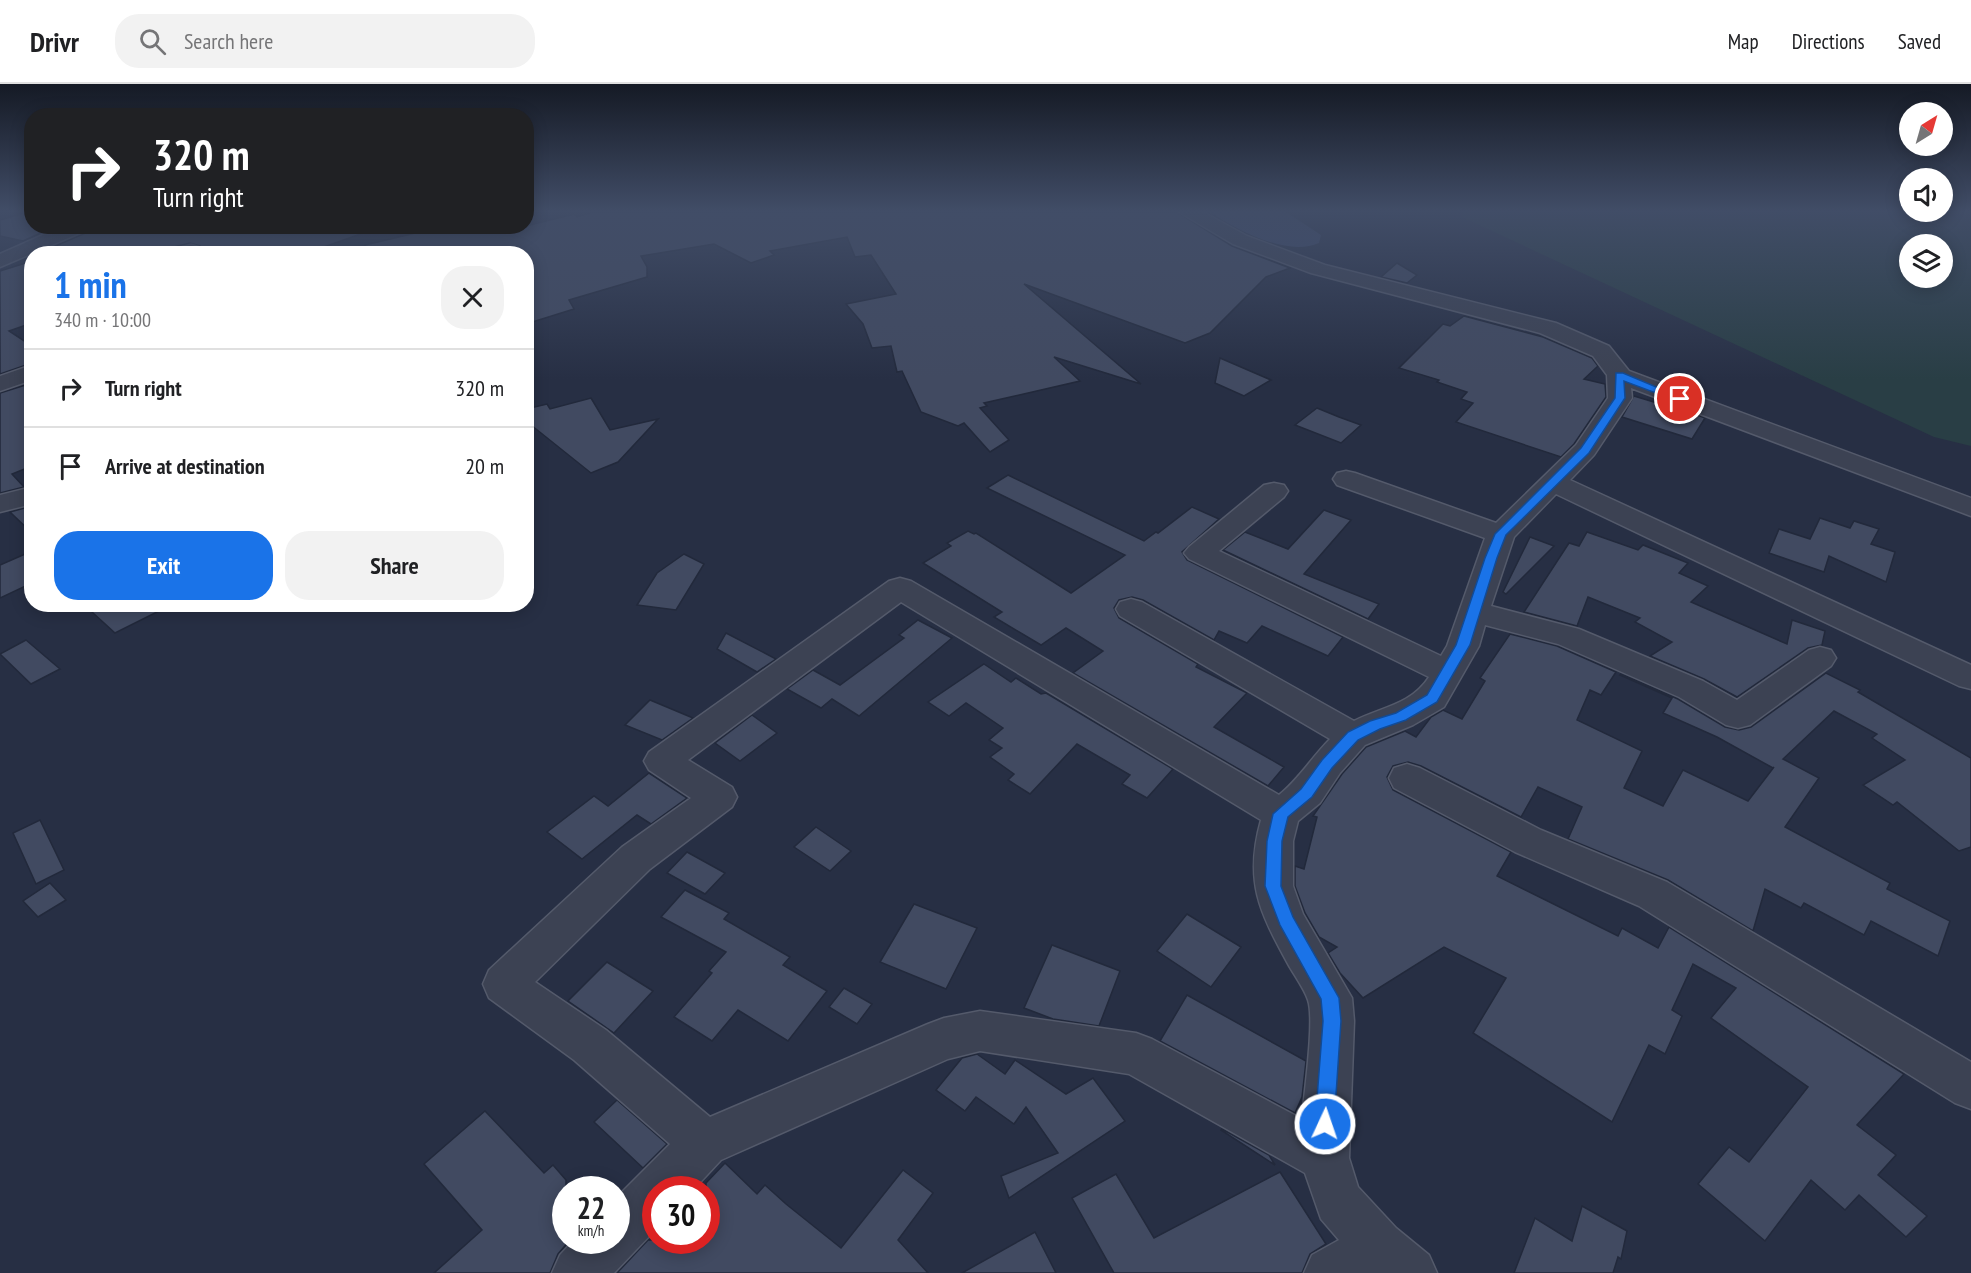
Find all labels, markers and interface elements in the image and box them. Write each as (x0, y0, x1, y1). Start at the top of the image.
search box (115, 14, 535, 68)
text: Drivr (30, 23, 79, 60)
icon: search (136, 25, 169, 58)
text: Search here (184, 27, 273, 55)
text: Map (1728, 28, 1759, 55)
text: Directions (1792, 28, 1865, 55)
text: Saved (1898, 28, 1941, 55)
north arrow (1899, 102, 1953, 156)
map controls (1899, 102, 1953, 288)
text: 320 m (153, 127, 250, 182)
icon: right (54, 132, 132, 210)
button: sound (1899, 168, 1953, 222)
text: Turn right (153, 180, 244, 214)
button: layers (1899, 234, 1953, 288)
text: 1 min (54, 261, 127, 308)
button: close (441, 266, 504, 329)
text: 340 m · 10:00 (54, 307, 151, 333)
icon: right (54, 372, 87, 405)
pin (1654, 373, 1705, 424)
text: Turn right (105, 374, 182, 402)
text: 320 m (455, 374, 504, 402)
icon: arrive (1663, 382, 1696, 415)
icon: arrive (54, 450, 87, 483)
text: Arrive at destination (105, 452, 265, 480)
text: 20 m (465, 452, 504, 480)
button: Exit (54, 531, 273, 600)
button: Share (285, 531, 504, 600)
position arrow (1293, 1092, 1357, 1156)
speed limit sign: 30 (642, 1176, 720, 1254)
text: 22 (577, 1188, 605, 1227)
text: km/h (578, 1221, 604, 1240)

